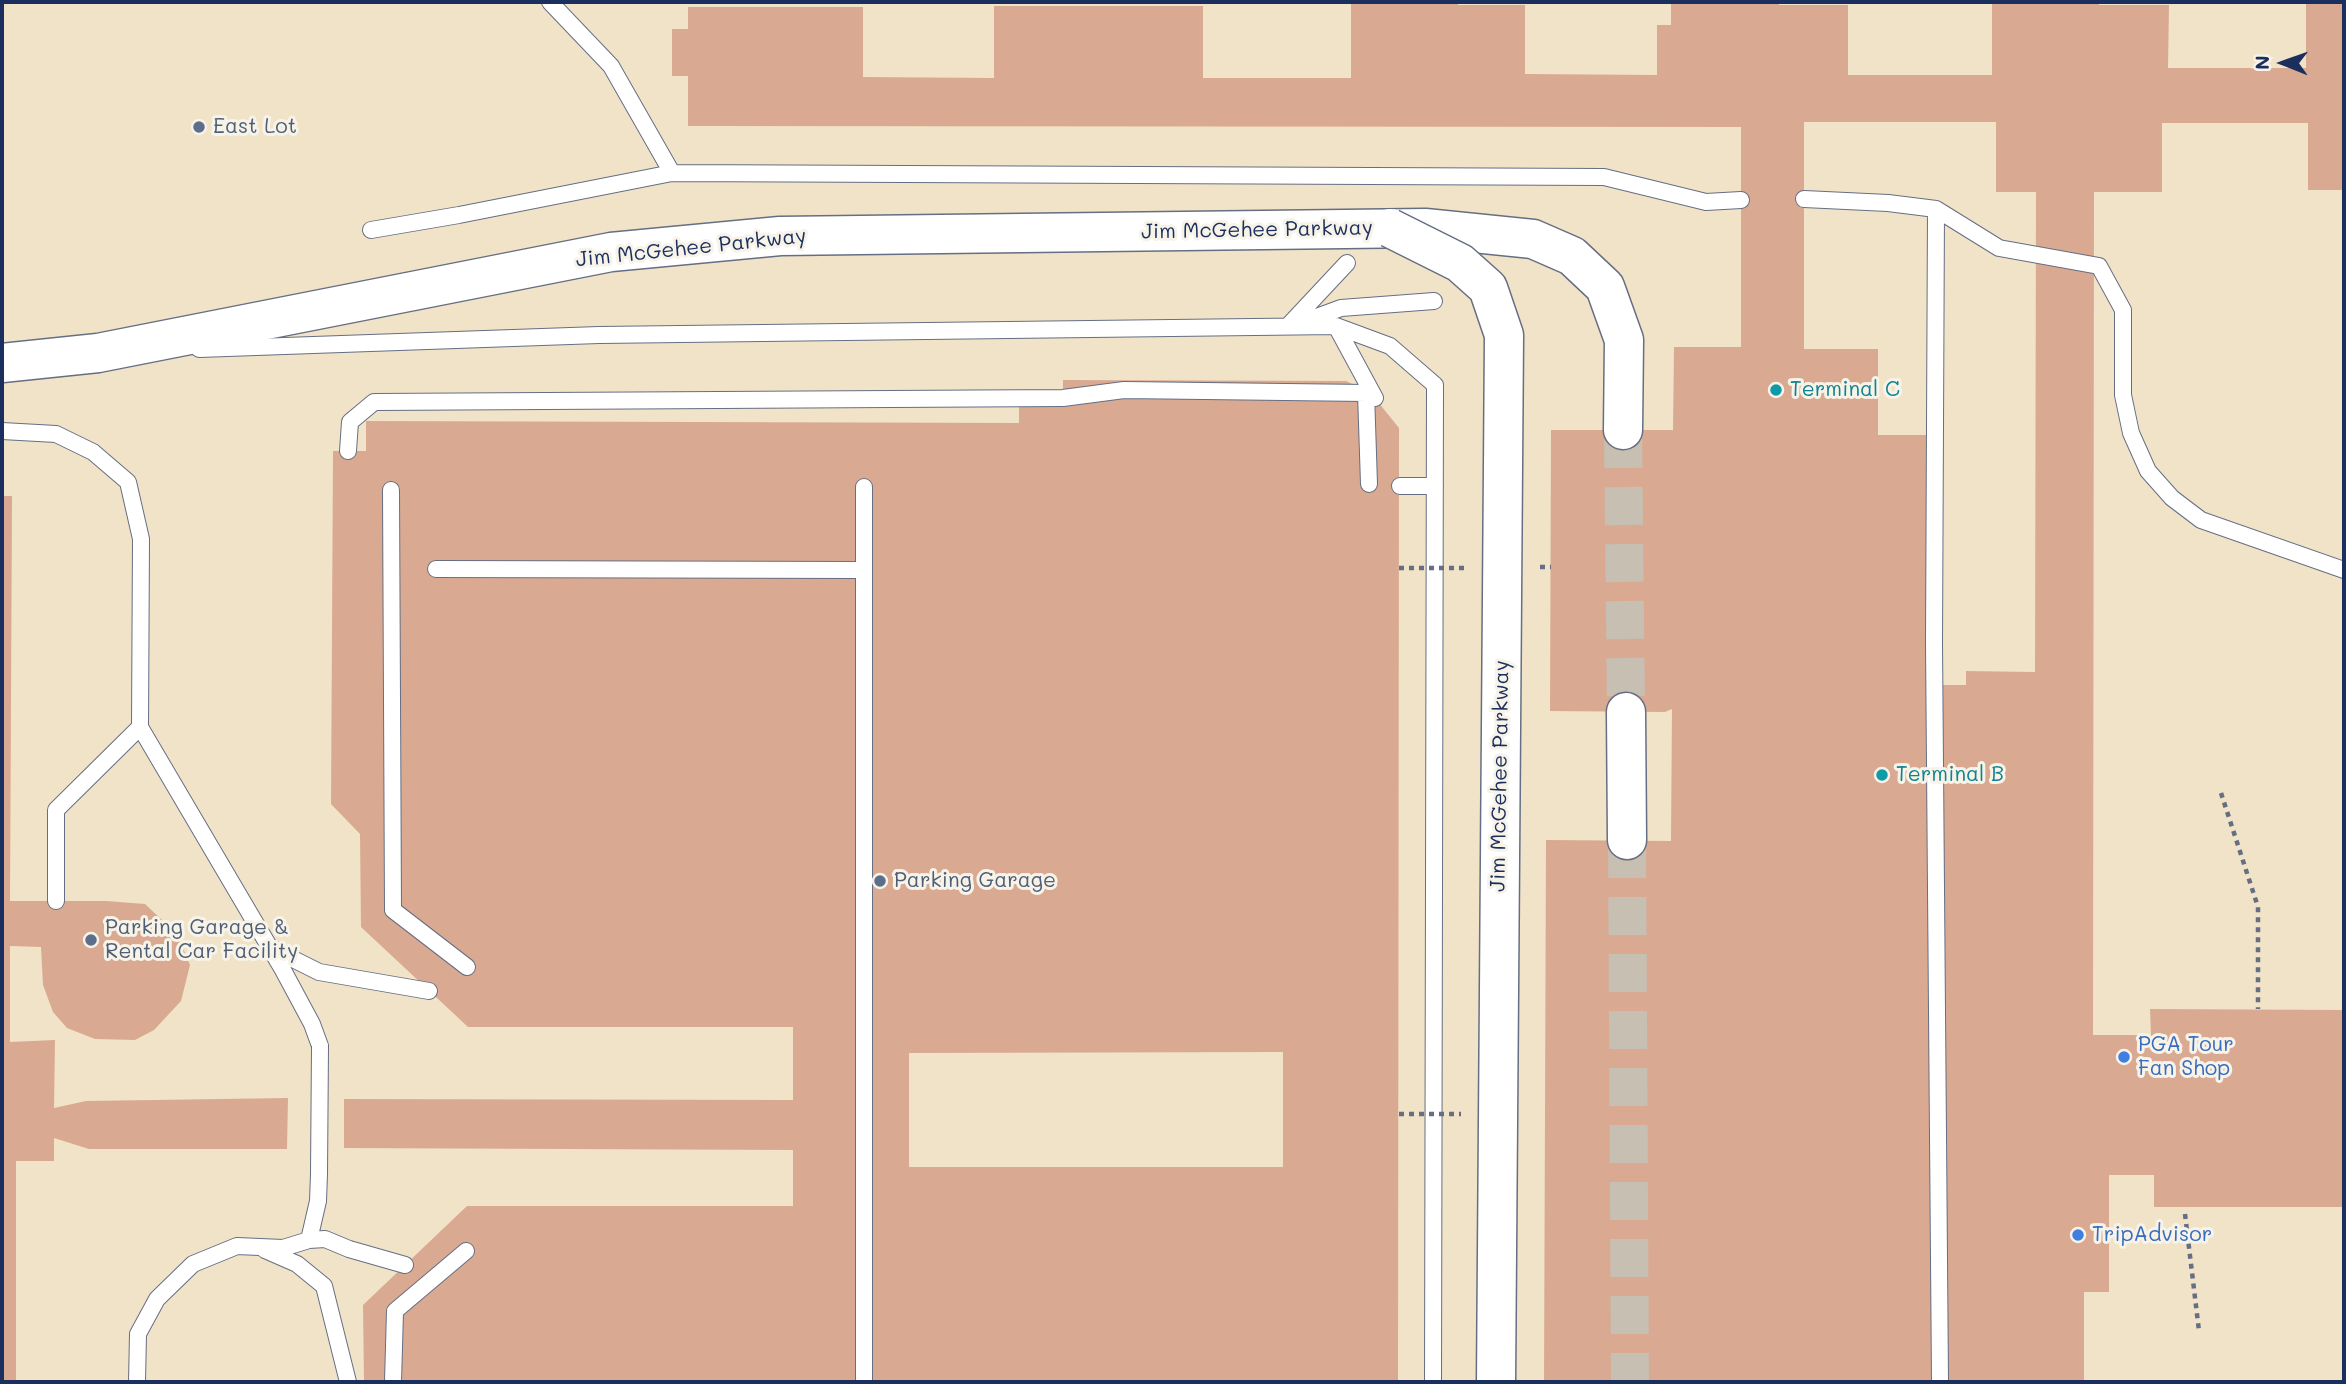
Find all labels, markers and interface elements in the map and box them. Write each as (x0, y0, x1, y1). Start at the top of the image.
north arrow (2248, 28, 2318, 98)
text: N (2249, 55, 2274, 70)
place label: East Lot (213, 114, 297, 140)
marker: East Lot (191, 119, 207, 135)
street label: Jim McGehee Parkway (1141, 215, 1373, 245)
street label: Jim McGehee Parkway (575, 223, 807, 273)
place label: Terminal C (1790, 377, 1900, 403)
marker: Terminal C (1768, 382, 1784, 398)
street label: Jim McGehee Parkway (1485, 660, 1515, 892)
place label: Terminal B (1896, 762, 2004, 788)
marker: Terminal B (1874, 767, 1890, 783)
place label: Parking Garage (894, 868, 1056, 894)
marker: Parking Garage (872, 873, 888, 889)
place label: Parking Garage & Rental Car Facility (105, 915, 298, 965)
marker: Parking Garage & Rental Car Facility (83, 932, 99, 948)
place label: PGA Tour Fan Shop (2138, 1032, 2234, 1082)
marker: PGA Tour Fan Shop (2116, 1049, 2132, 1065)
place label: TripAdvisor (2092, 1222, 2212, 1248)
marker: TripAdvisor (2070, 1227, 2086, 1243)

